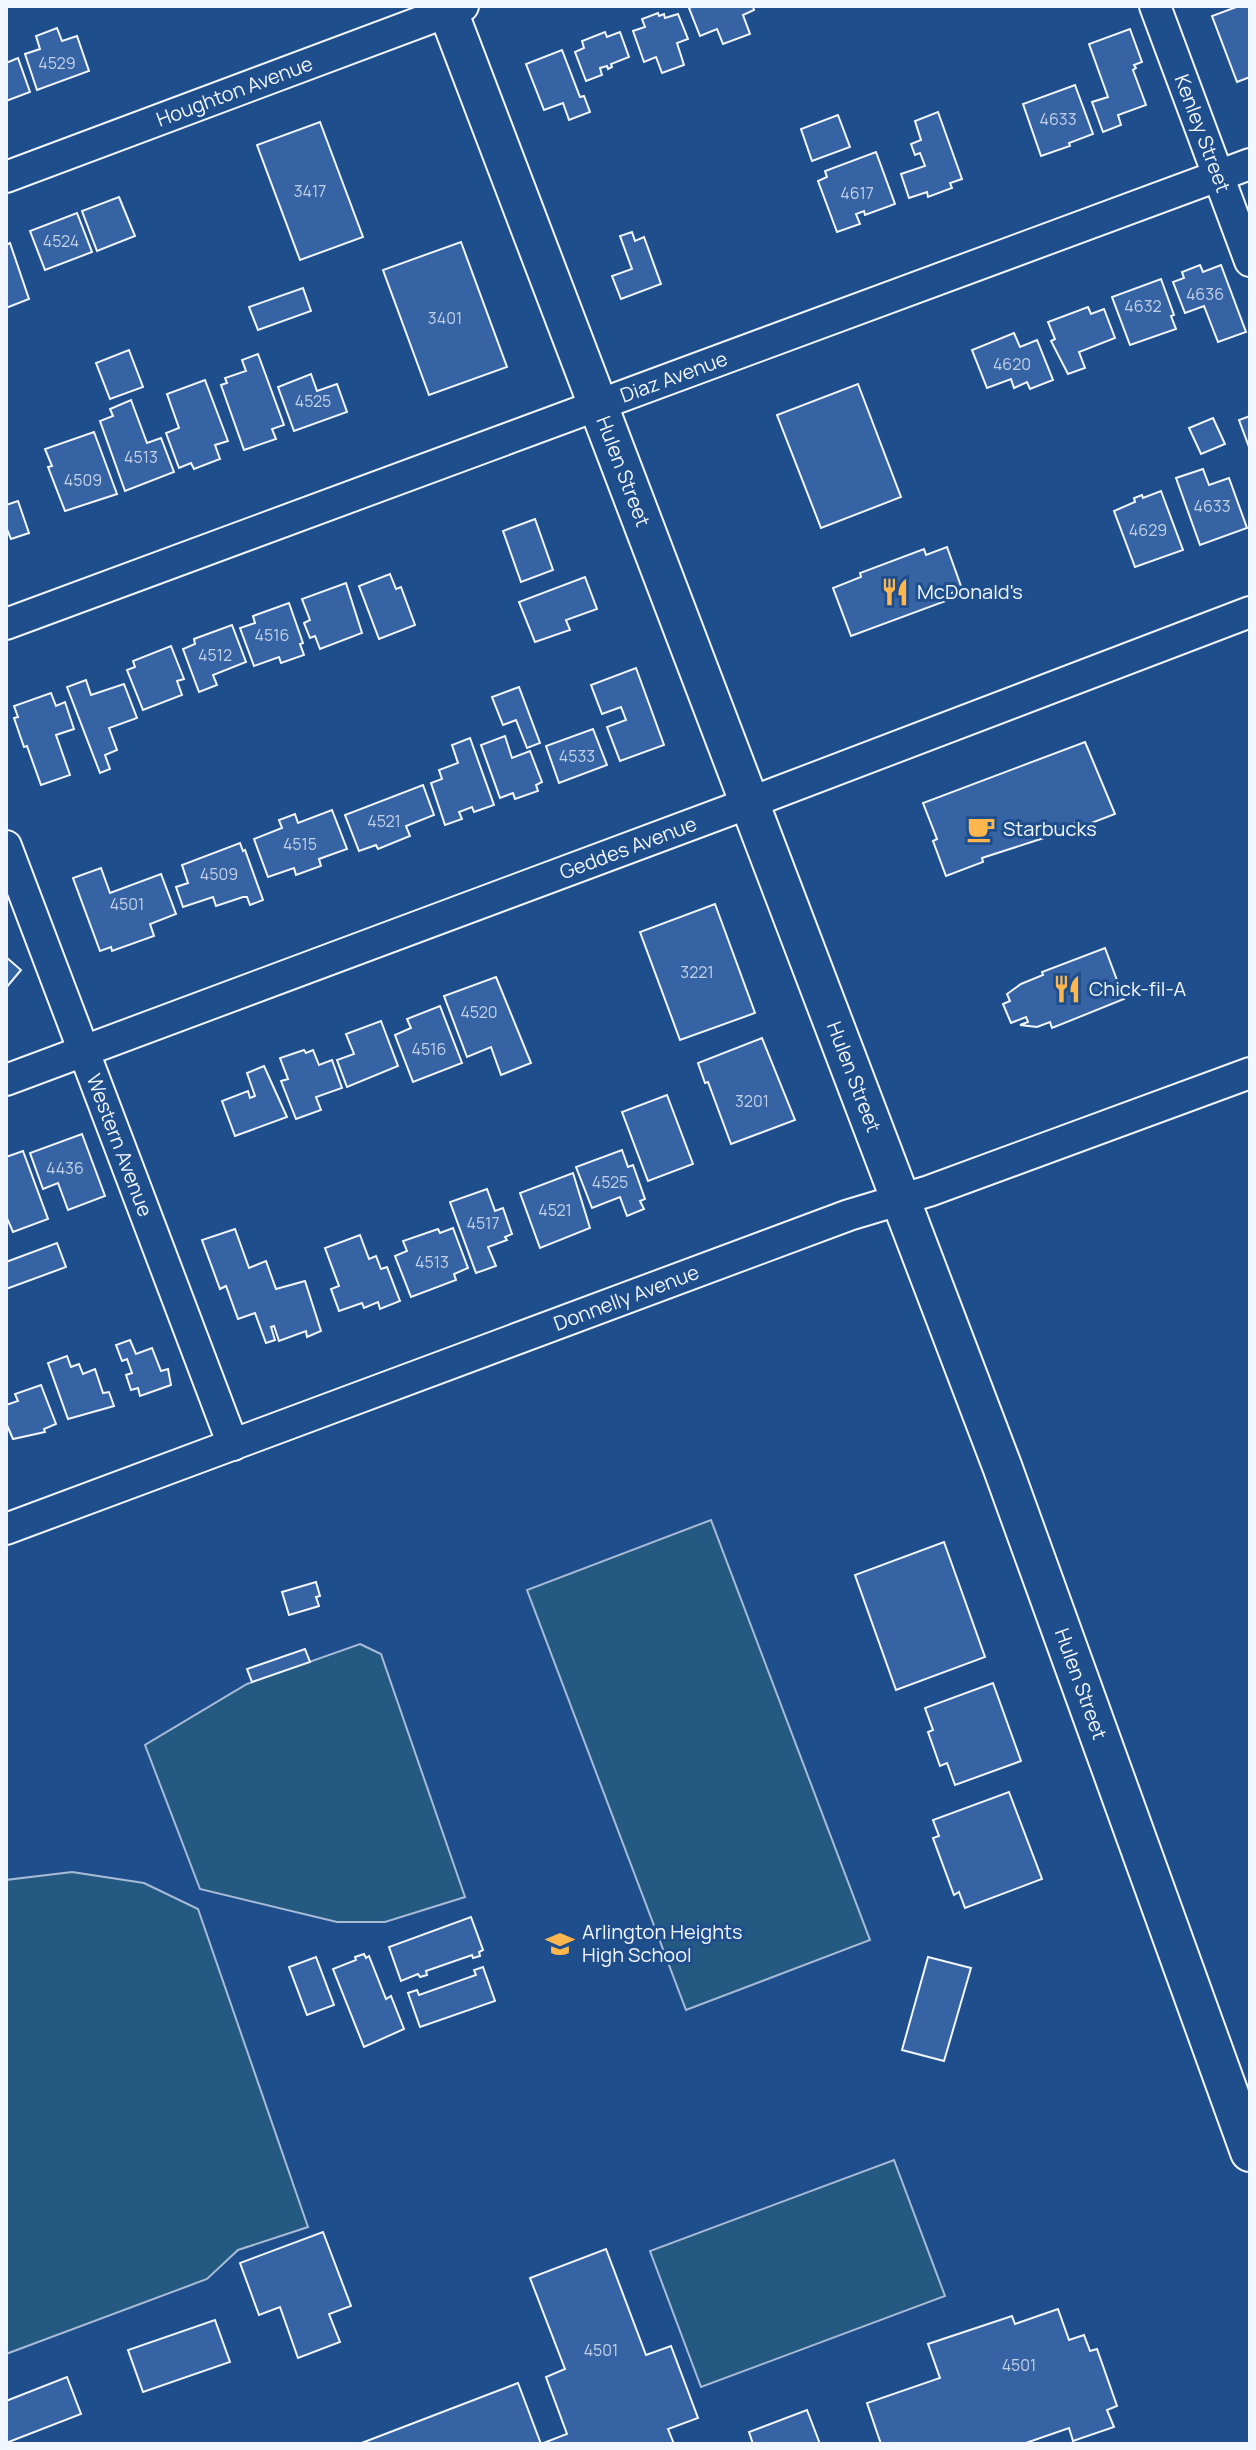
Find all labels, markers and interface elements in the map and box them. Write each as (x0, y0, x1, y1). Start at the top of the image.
street label: Houghton Avenue (152, 49, 316, 133)
house number: 4529 (38, 52, 76, 74)
street label: Kenley Street (1169, 71, 1237, 196)
house number: 4633 (1039, 108, 1077, 130)
house number: 3417 (294, 180, 326, 202)
house number: 4617 (840, 182, 874, 204)
house number: 4524 (43, 230, 79, 252)
house number: 4636 (1186, 283, 1224, 305)
house number: 4632 (1124, 295, 1162, 317)
house number: 3401 (428, 307, 462, 329)
street label: Diaz Avenue (616, 344, 731, 409)
house number: 4620 (993, 353, 1031, 375)
house number: 4525 (295, 390, 331, 412)
street label: Hulen Street (590, 412, 657, 530)
house number: 4513 (124, 446, 158, 468)
house number: 4509 (64, 469, 102, 491)
house number: 4633 (1193, 495, 1231, 517)
house number: 4629 (1129, 519, 1167, 541)
restaurant icon: McDonald's (880, 577, 910, 607)
place label: McDonald's (917, 578, 1023, 605)
house number: 4516 (255, 624, 289, 646)
house number: 4512 (198, 644, 232, 666)
house number: 4533 (559, 745, 595, 767)
house number: 4521 (367, 810, 401, 832)
street label: Geddes Avenue (556, 810, 700, 885)
cafe icon: Starbucks (966, 814, 996, 844)
place label: Starbucks (1003, 815, 1097, 842)
house number: 4515 (283, 833, 317, 855)
house number: 4509 (200, 863, 238, 885)
house number: 4501 (110, 893, 144, 915)
house number: 3221 (680, 961, 714, 983)
restaurant icon: Chick-fil-A (1052, 974, 1082, 1004)
place label: Chick-fil-A (1089, 975, 1186, 1002)
house number: 4520 (460, 1001, 498, 1023)
street label: Hulen Street (821, 1018, 888, 1136)
house number: 4516 (412, 1038, 446, 1060)
street label: Western Avenue (81, 1070, 159, 1220)
house number: 3201 (735, 1090, 769, 1112)
house number: 4436 (46, 1157, 84, 1179)
house number: 4525 (592, 1171, 628, 1193)
house number: 4521 (538, 1199, 572, 1221)
house number: 4517 (467, 1212, 499, 1234)
house number: 4513 (415, 1251, 449, 1273)
street label: Donnelly Avenue (550, 1258, 703, 1337)
street label: Hulen Street (1049, 1624, 1114, 1743)
place label: Arlington Heights High School (582, 1918, 743, 1968)
school or university icon: Arlington Heights High School (545, 1929, 575, 1959)
house number: 4501 (584, 2339, 618, 2361)
house number: 4501 (1002, 2354, 1036, 2376)

